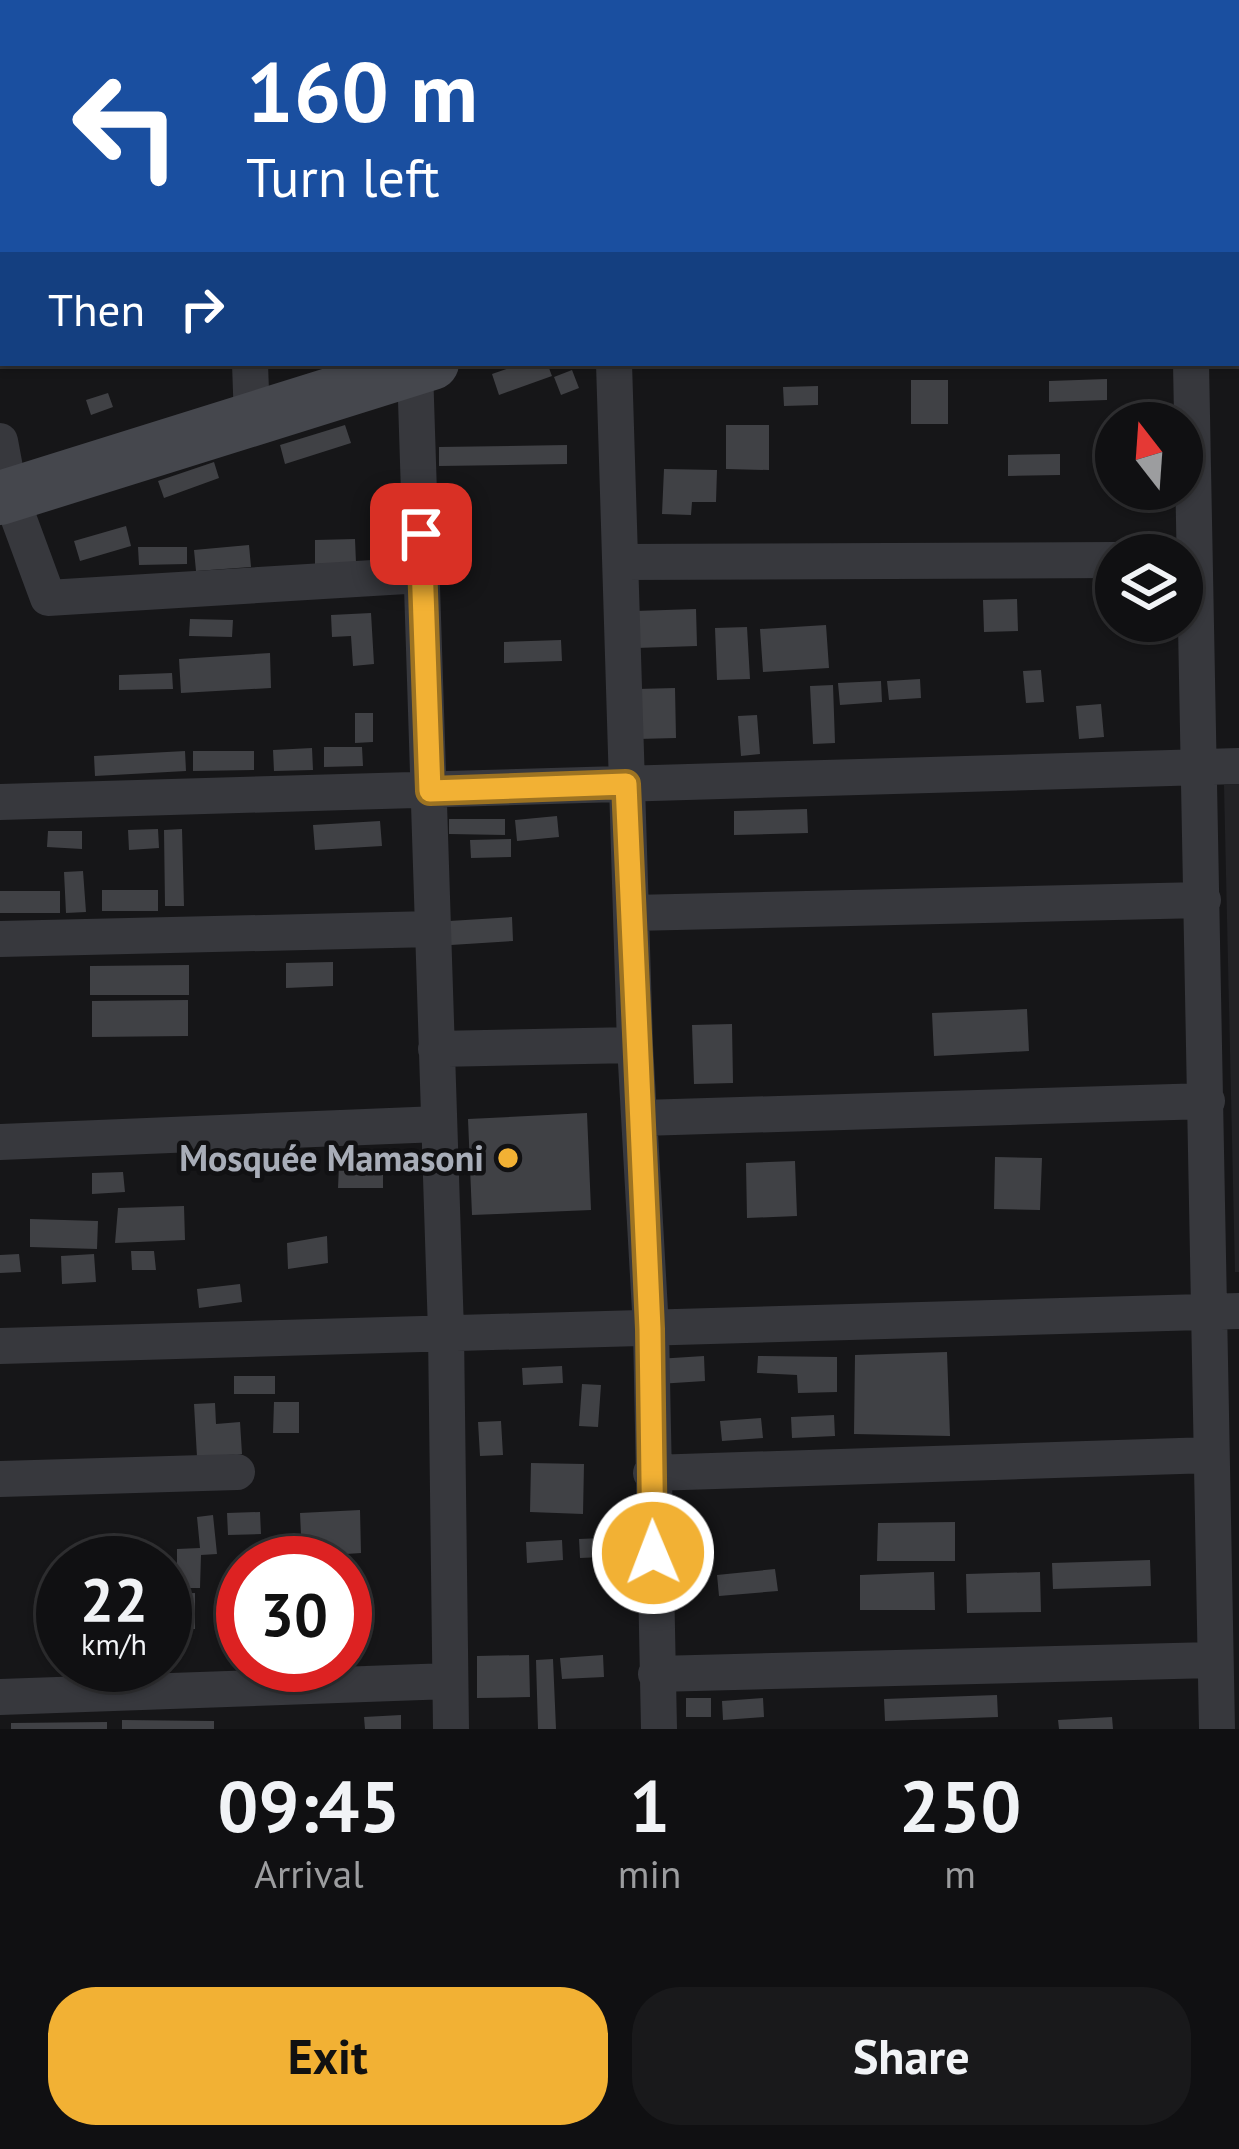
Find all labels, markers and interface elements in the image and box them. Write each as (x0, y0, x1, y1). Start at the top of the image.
text: 160 m (246, 36, 478, 145)
icon: left (48, 48, 204, 204)
text: Turn left (246, 142, 440, 212)
icon: right (169, 276, 235, 342)
text: Then (48, 280, 145, 338)
north arrow (1095, 402, 1203, 510)
map controls (1095, 402, 1203, 642)
pin (370, 483, 472, 585)
icon: arrive (388, 501, 454, 567)
button: layers (1095, 534, 1203, 642)
place label: Mosquée Mamasoni (179, 1134, 484, 1181)
marker: Mosquée Mamasoni (495, 1145, 521, 1171)
position arrow (590, 1490, 716, 1616)
speed limit sign: 30 (216, 1536, 372, 1692)
text: 22 (80, 1560, 148, 1638)
text: km/h (81, 1624, 147, 1663)
text: 09:45 (218, 1759, 400, 1852)
text: 1 (629, 1759, 670, 1852)
text: 250 (899, 1759, 1021, 1852)
text: Arrival (254, 1848, 364, 1899)
text: min (618, 1848, 681, 1899)
text: m (944, 1848, 976, 1899)
button: Exit (48, 1987, 608, 2125)
button: Share (632, 1987, 1191, 2125)

